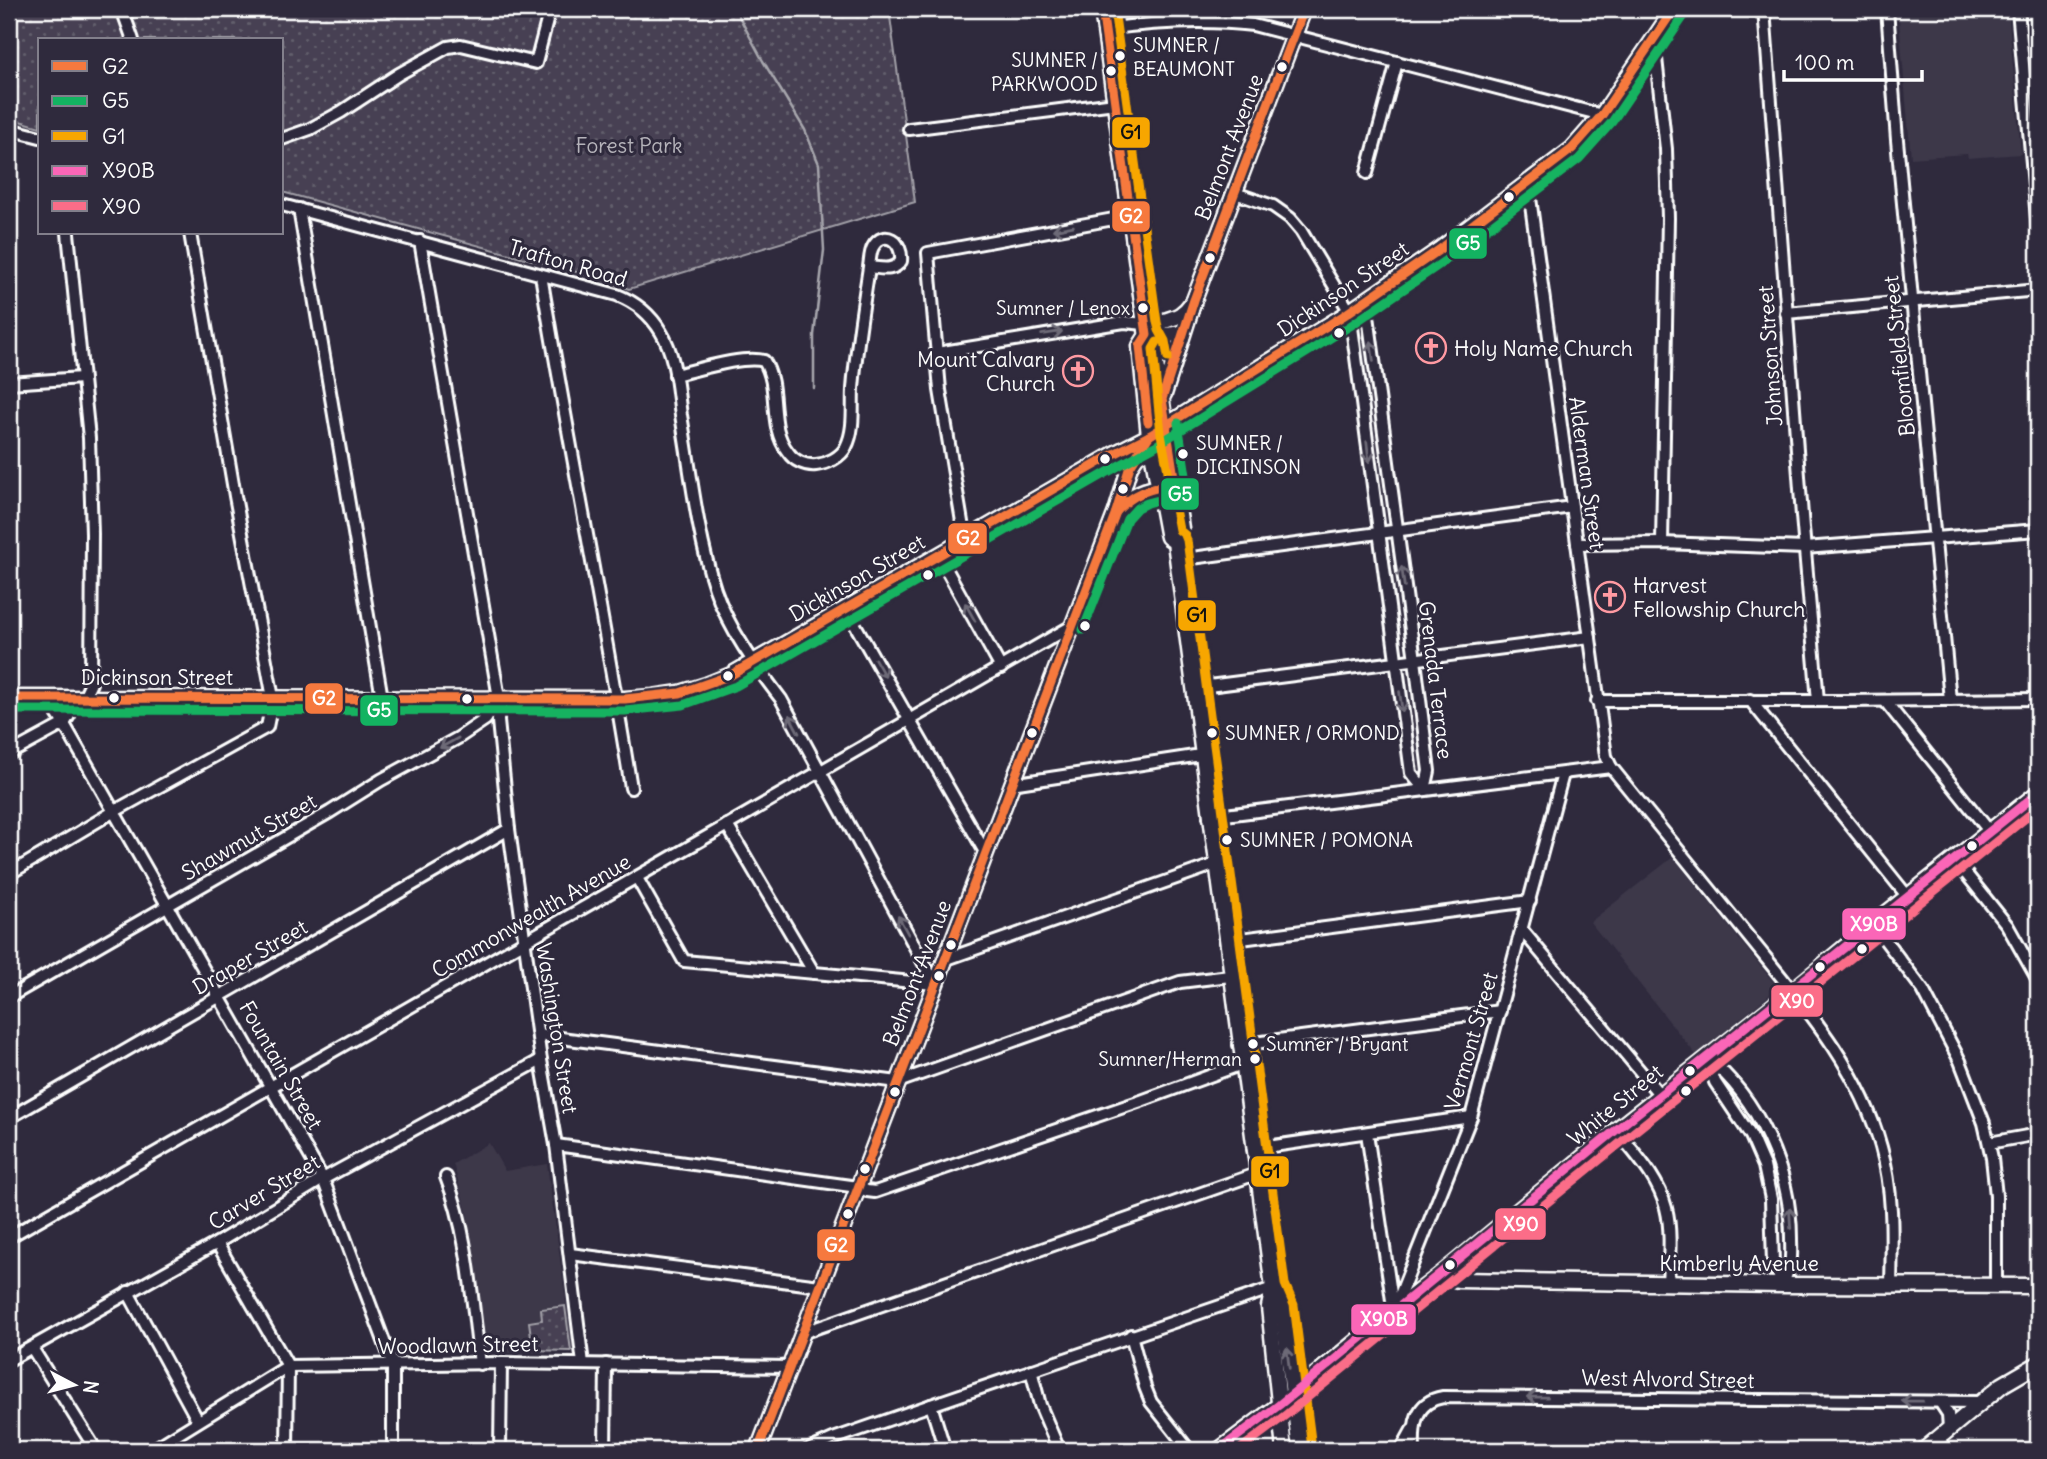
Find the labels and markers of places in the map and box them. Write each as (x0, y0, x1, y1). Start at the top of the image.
place label: SUMNER / BEAUMONT (1133, 33, 1235, 81)
place label: SUMNER / PARKWOOD (991, 48, 1098, 96)
marker: SUMNER / BEAUMONT (1113, 49, 1127, 63)
unlabelled marker (1275, 60, 1289, 74)
marker: SUMNER / PARKWOOD (1104, 64, 1118, 78)
unlabelled marker (1502, 190, 1516, 204)
unlabelled marker (1203, 251, 1217, 265)
place label: Sumner / Lenox (996, 296, 1131, 320)
marker: Sumner / Lenox (1136, 301, 1150, 315)
unlabelled marker (1332, 326, 1346, 340)
church icon: Holy Name Church (1414, 331, 1448, 365)
place label: Holy Name Church (1454, 335, 1633, 362)
place label: Mount Calvary Church (917, 346, 1055, 397)
church icon: Mount Calvary Church (1061, 354, 1095, 388)
place label: SUMNER / DICKINSON (1196, 431, 1301, 479)
marker: SUMNER / DICKINSON (1176, 447, 1190, 461)
unlabelled marker (1098, 452, 1112, 466)
unlabelled marker (1116, 482, 1130, 496)
unlabelled marker (921, 568, 935, 582)
place label: Harvest Fellowship Church (1633, 572, 1805, 623)
church icon: Harvest Fellowship Church (1593, 580, 1627, 614)
unlabelled marker (1078, 619, 1092, 633)
unlabelled marker (721, 669, 735, 683)
unlabelled marker (107, 691, 121, 705)
unlabelled marker (460, 692, 474, 706)
place label: SUMNER / ORMOND (1225, 721, 1400, 745)
unlabelled marker (1025, 726, 1039, 740)
marker: SUMNER / ORMOND (1205, 726, 1219, 740)
place label: SUMNER / POMONA (1240, 828, 1413, 852)
marker: SUMNER / POMONA (1220, 833, 1234, 847)
unlabelled marker (1965, 839, 1979, 853)
unlabelled marker (944, 938, 958, 952)
unlabelled marker (1855, 942, 1869, 956)
unlabelled marker (1813, 960, 1827, 974)
unlabelled marker (932, 969, 946, 983)
place label: Sumner / Bryant (1266, 1032, 1408, 1056)
marker: Sumner / Bryant (1246, 1037, 1260, 1051)
place label: Sumner/Herman (1098, 1047, 1242, 1071)
marker: Sumner/Herman (1248, 1052, 1262, 1066)
unlabelled marker (1683, 1064, 1697, 1078)
unlabelled marker (1679, 1084, 1693, 1098)
unlabelled marker (888, 1085, 902, 1099)
unlabelled marker (858, 1162, 872, 1176)
unlabelled marker (841, 1207, 855, 1221)
unlabelled marker (1443, 1258, 1457, 1272)

